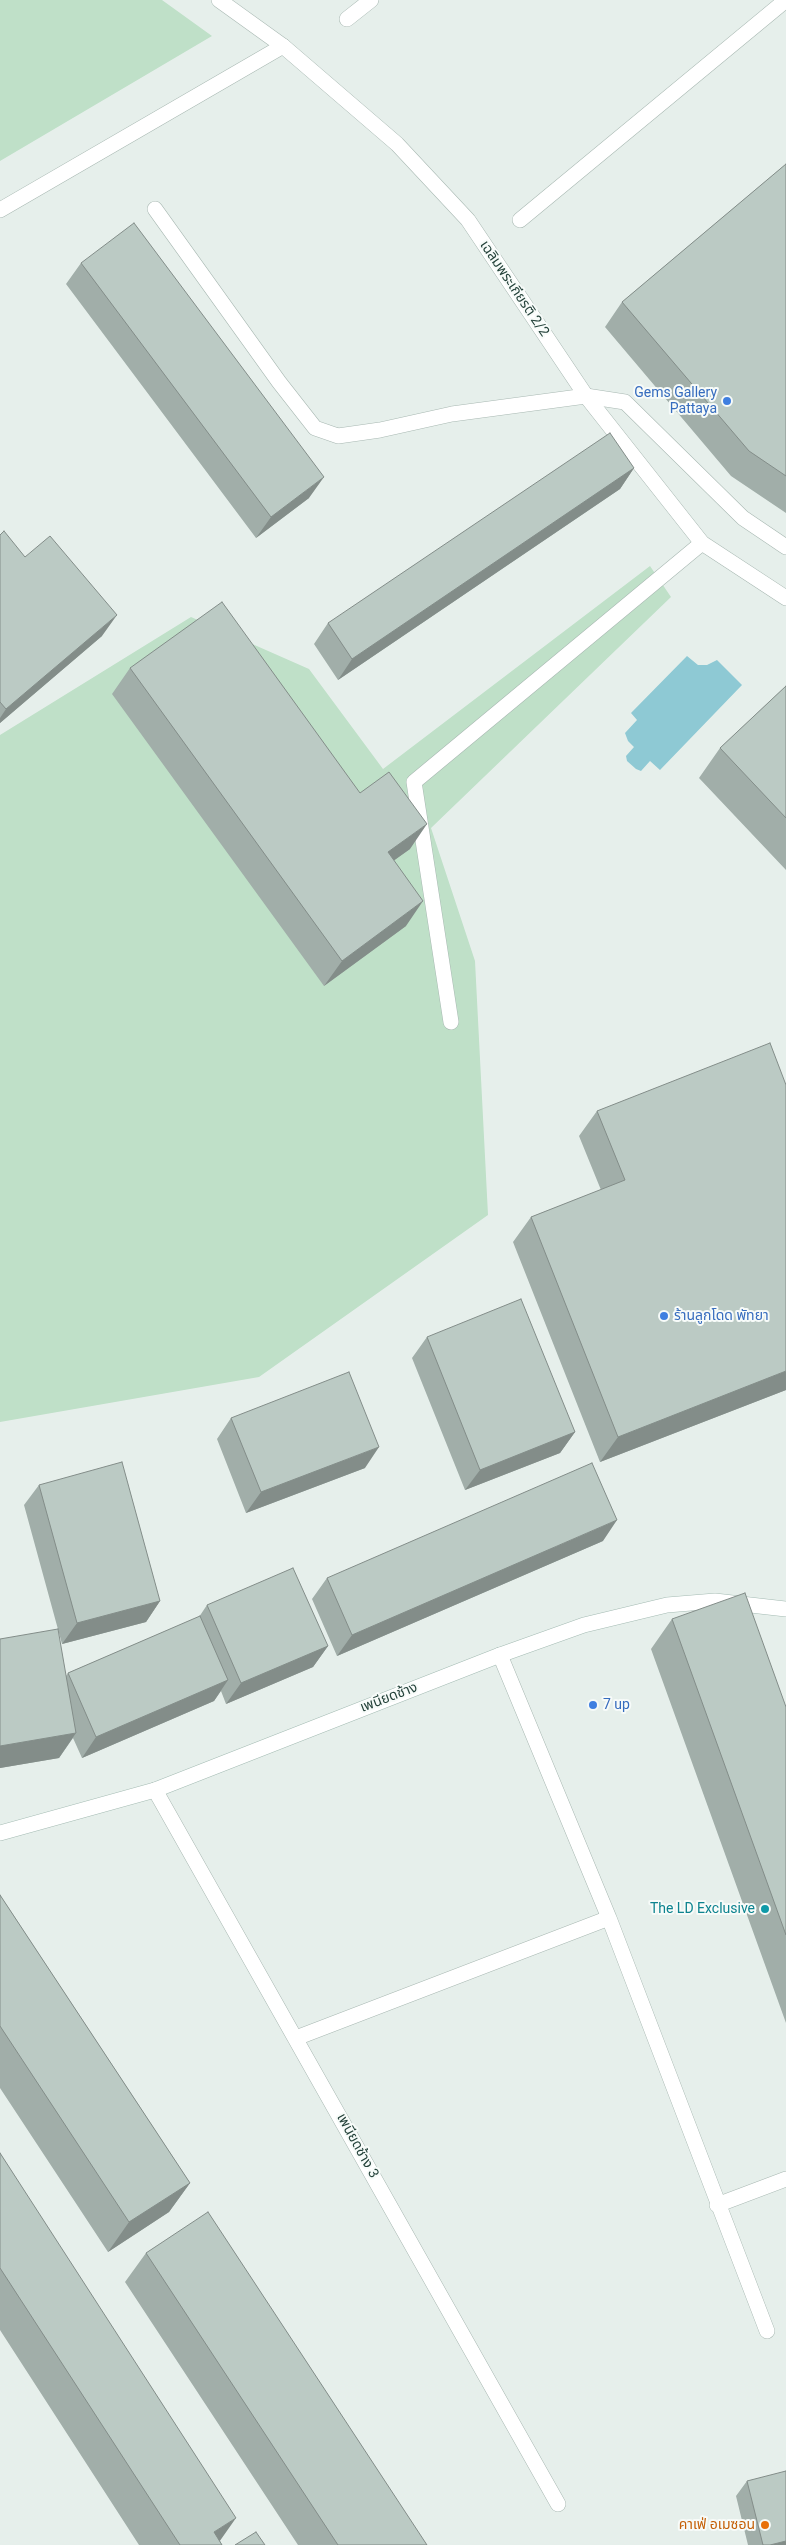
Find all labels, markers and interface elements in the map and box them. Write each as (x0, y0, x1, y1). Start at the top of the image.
street label: เฉลิมพระเกียรติ 2/2 (476, 238, 552, 340)
place label: Gems Gallery Pattaya (634, 385, 717, 418)
marker: Gems Gallery Pattaya (721, 395, 733, 407)
place label: ร้านลูกโดด พัทยา (674, 1308, 769, 1324)
marker: ร้านลูกโดด พัทยา (658, 1310, 670, 1322)
street label: เพนียดช้าง (358, 1679, 420, 1717)
place label: 7 up (603, 1697, 630, 1713)
marker: 7 up (587, 1699, 599, 1711)
place label: The LD Exclusive (650, 1901, 755, 1917)
marker: The LD Exclusive (759, 1903, 771, 1915)
street label: เพนียดช้าง 3 (332, 2111, 382, 2181)
place label: คาเฟ่ อเมซอน (679, 2517, 755, 2533)
marker: คาเฟ่ อเมซอน (759, 2519, 771, 2531)

